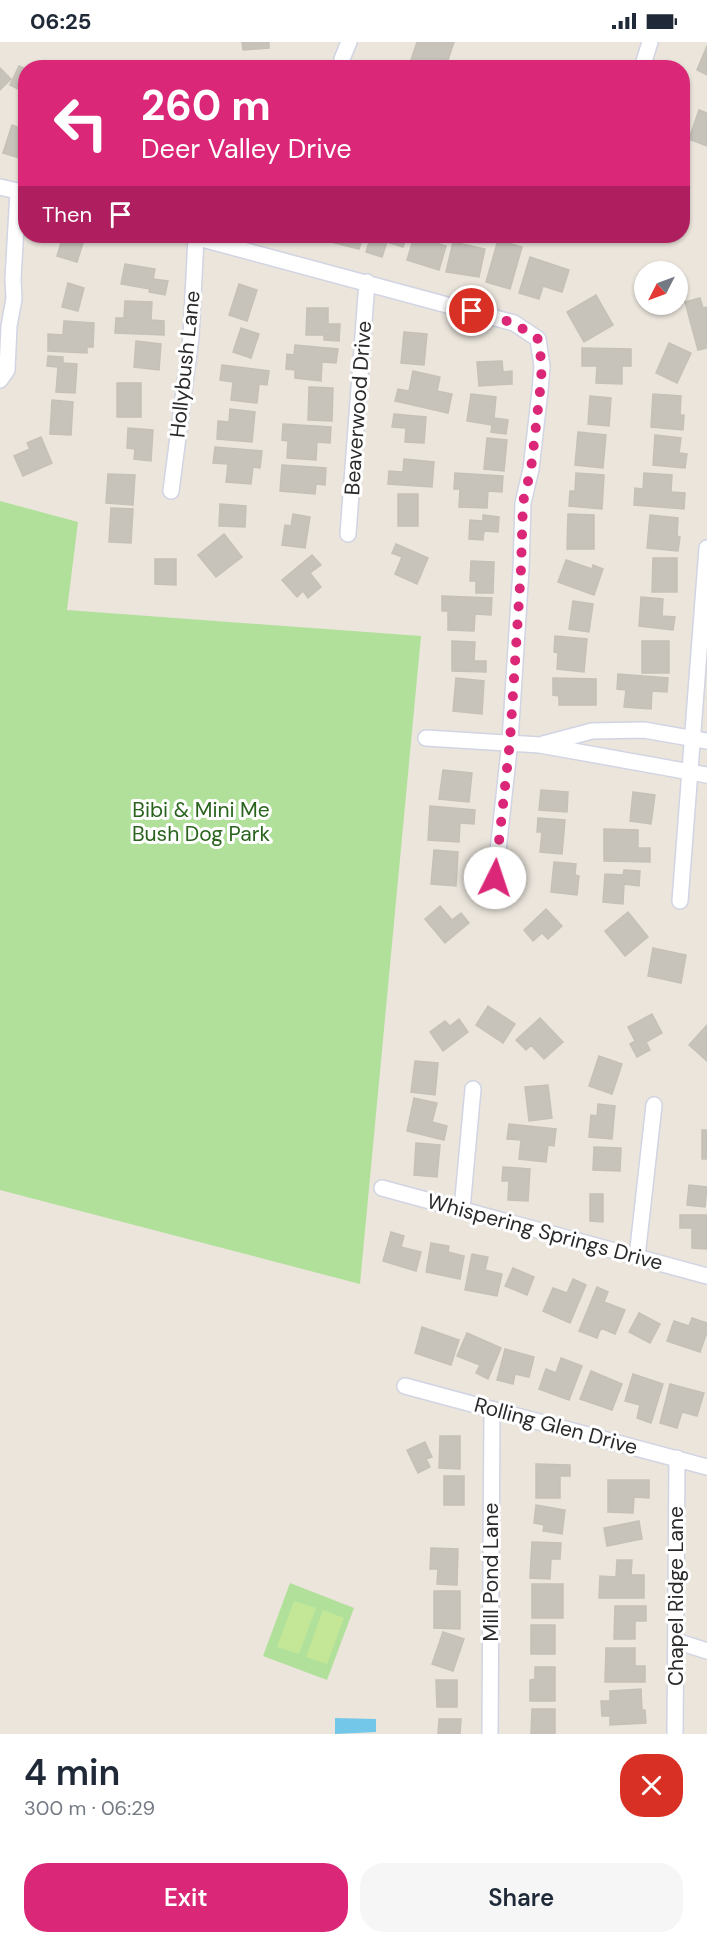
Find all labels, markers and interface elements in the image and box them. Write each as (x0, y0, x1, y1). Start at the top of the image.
text: 06:25 (30, 7, 91, 36)
text: 260 m (141, 78, 271, 133)
icon: left (42, 84, 120, 162)
text: Deer Valley Drive (141, 131, 352, 166)
icon: arrive (104, 198, 137, 231)
text: Then (42, 200, 92, 229)
north arrow (634, 261, 688, 315)
map controls (634, 261, 688, 315)
pin (446, 285, 497, 336)
street label: Hollybush Lane (163, 289, 207, 439)
icon: arrive (455, 294, 488, 327)
street label: Beaverwood Drive (338, 320, 378, 496)
park label: Bibi & Mini Me Bush Dog Park (132, 796, 270, 848)
position arrow (463, 846, 527, 910)
street label: Whispering Springs Drive (424, 1187, 666, 1277)
street label: Rolling Glen Drive (471, 1391, 641, 1461)
street label: Mill Pond Lane (477, 1502, 505, 1641)
street label: Chapel Ridge Lane (662, 1506, 690, 1686)
text: 4 min (24, 1749, 120, 1796)
button: close (620, 1754, 683, 1817)
text: 300 m · 06:29 (24, 1795, 155, 1821)
button: Exit (24, 1863, 348, 1932)
button: Share (360, 1863, 683, 1932)

